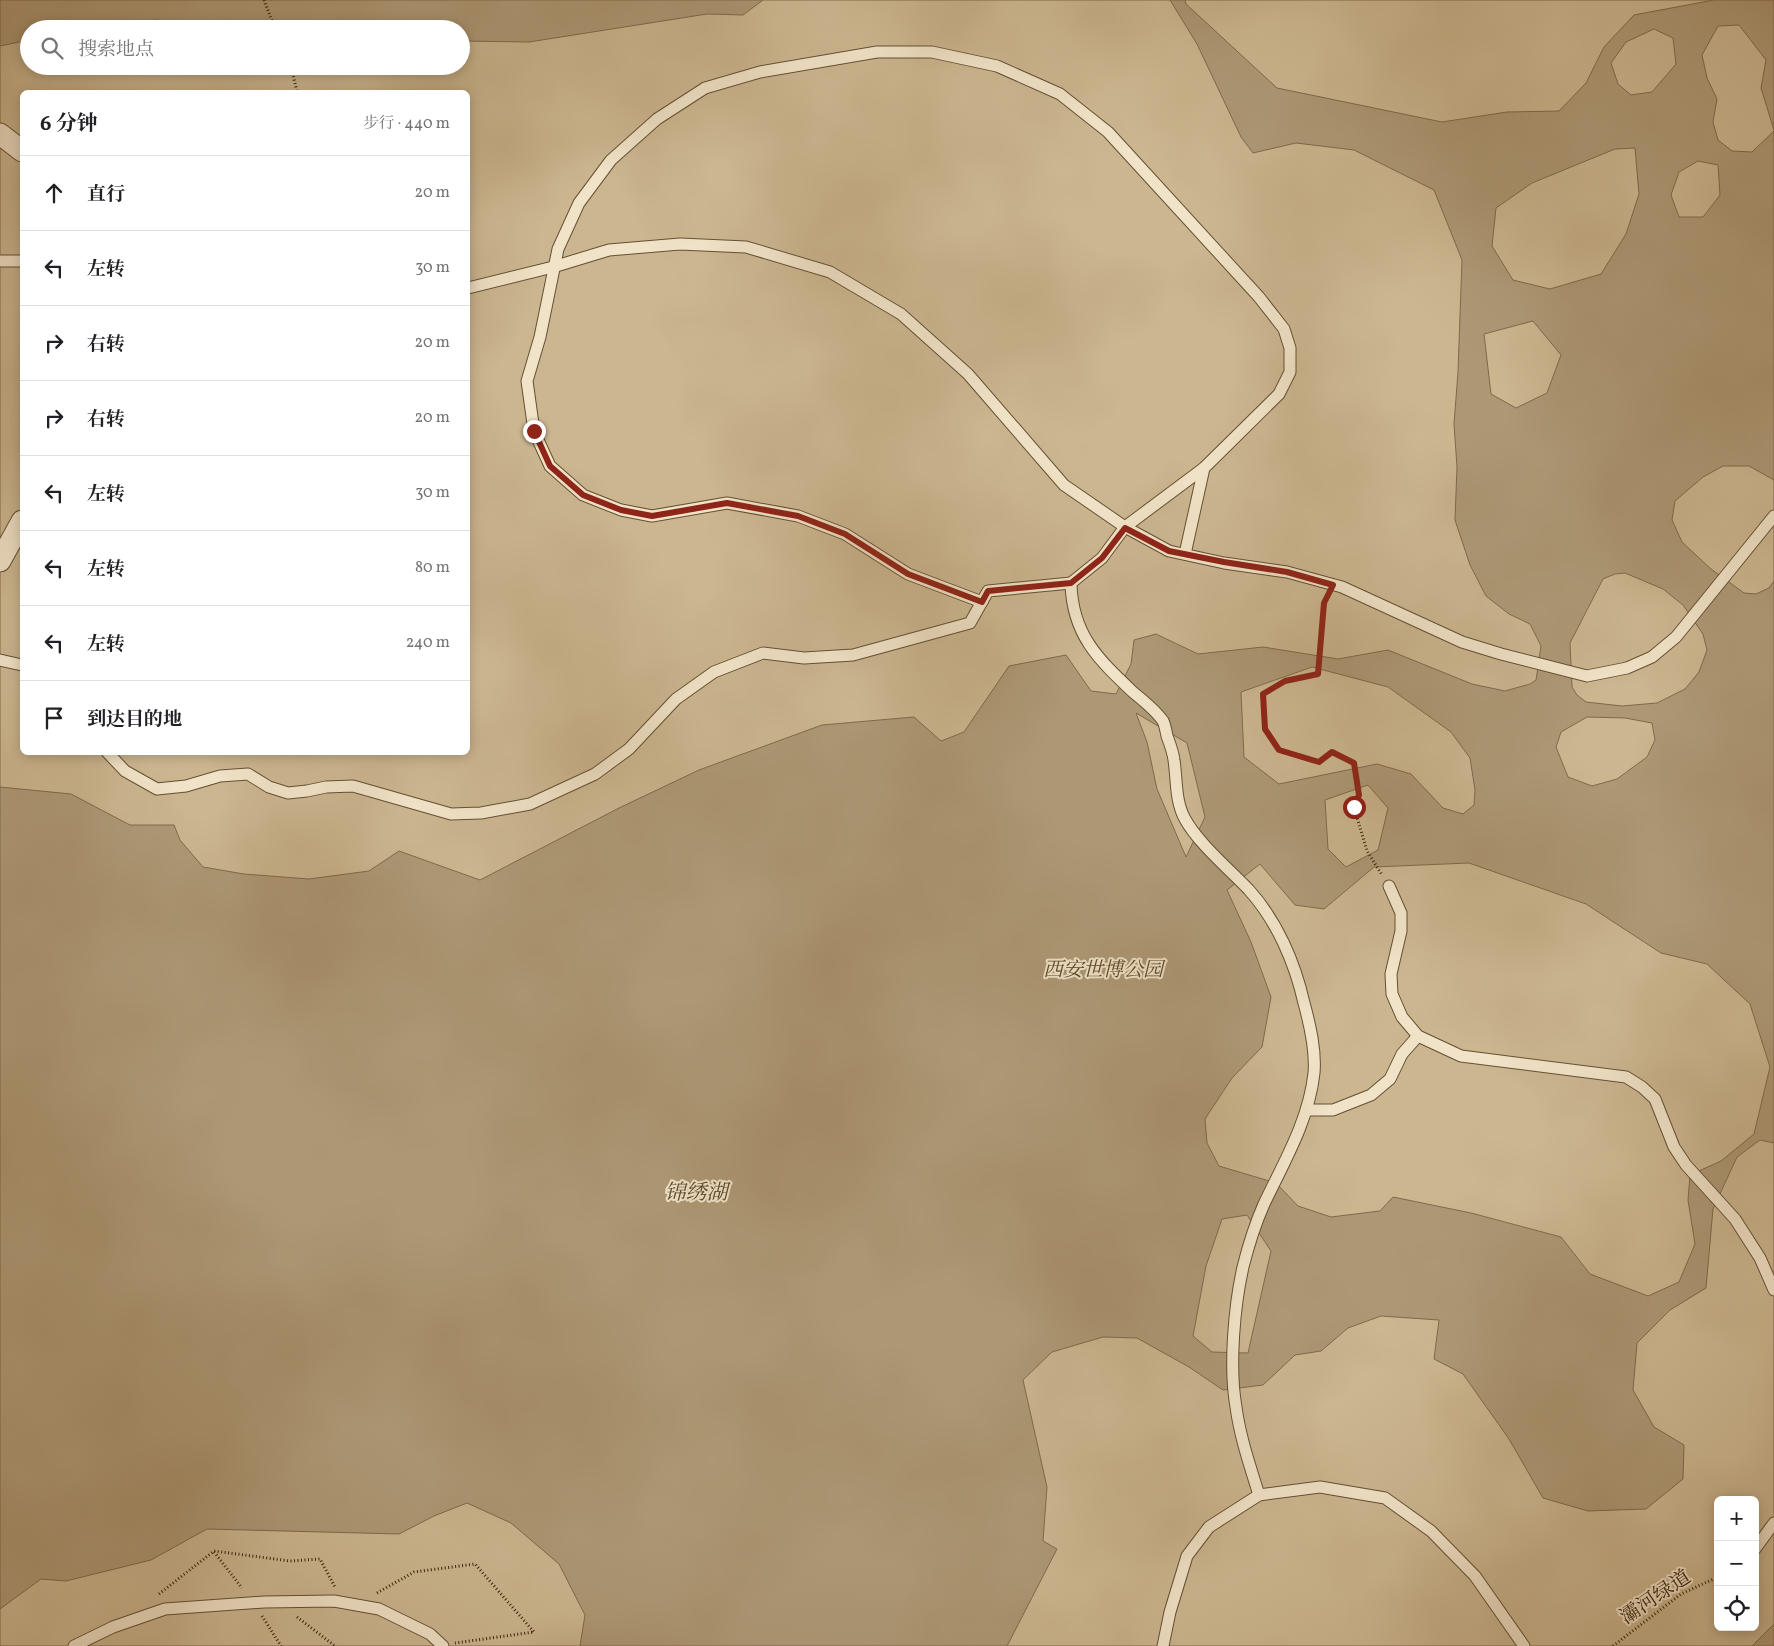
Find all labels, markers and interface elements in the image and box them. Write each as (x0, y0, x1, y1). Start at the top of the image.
search box (20, 20, 470, 75)
icon: search (38, 34, 66, 62)
text: 搜索地点 (78, 37, 154, 63)
text: 6 分钟 (40, 110, 98, 139)
text: 步行 · 440 m (363, 113, 450, 135)
icon: ahead (40, 179, 68, 207)
text: 直行 (87, 182, 125, 208)
text: 20 m (415, 182, 450, 204)
icon: left (40, 254, 68, 282)
text: 左转 (87, 257, 125, 283)
text: 30 m (415, 257, 450, 279)
icon: right (40, 329, 68, 357)
text: 右转 (87, 332, 125, 358)
text: 20 m (415, 332, 450, 354)
icon: right (40, 404, 68, 432)
text: 右转 (87, 407, 125, 433)
text: 20 m (415, 407, 450, 429)
route end (523, 420, 546, 443)
icon: left (40, 479, 68, 507)
text: 左转 (87, 482, 125, 508)
text: 30 m (415, 482, 450, 504)
icon: left (40, 554, 68, 582)
text: 左转 (87, 557, 125, 583)
text: 80 m (415, 557, 450, 579)
icon: left (40, 629, 68, 657)
text: 左转 (87, 632, 125, 658)
text: 240 m (406, 632, 450, 654)
icon: arrive (40, 704, 68, 732)
text: 到达目的地 (87, 707, 182, 733)
route start (1343, 796, 1366, 819)
park label: 西安世博公园 (1043, 957, 1166, 985)
water label: 锦绣湖 (665, 1179, 731, 1208)
map controls (1714, 1496, 1759, 1631)
button: + (1714, 1496, 1759, 1541)
button: − (1714, 1541, 1759, 1586)
street label: 灞河绿道 (1615, 1564, 1697, 1632)
button: locate (1714, 1586, 1759, 1631)

